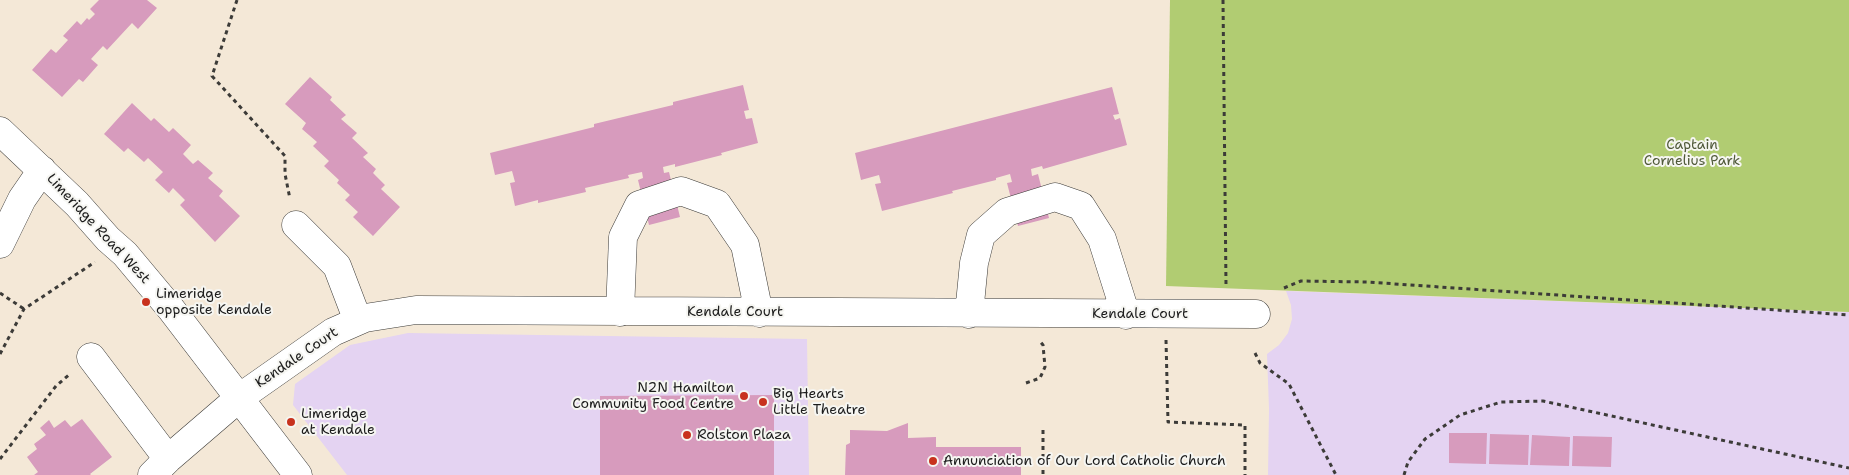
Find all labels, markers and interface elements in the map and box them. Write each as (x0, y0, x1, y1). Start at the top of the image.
park label: Captain Cornelius Park (1644, 137, 1740, 170)
street label: Limeridge Road West (43, 171, 153, 287)
place label: Limeridge opposite Kendale (156, 286, 272, 318)
marker: Limeridge opposite Kendale (140, 296, 152, 308)
street label: Kendale Court (687, 304, 783, 320)
street label: Kendale Court (1092, 306, 1188, 322)
street label: Kendale Court (252, 324, 342, 392)
place label: N2N Hamilton Community Food Centre (572, 380, 734, 412)
place label: Big Hearts Little Theatre (773, 386, 865, 418)
marker: N2N Hamilton Community Food Centre (738, 390, 750, 402)
marker: Big Hearts Little Theatre (757, 396, 769, 408)
place label: Limeridge at Kendale (301, 406, 375, 438)
marker: Limeridge at Kendale (285, 416, 297, 428)
place label: Rolston Plaza (697, 427, 791, 443)
marker: Rolston Plaza (681, 429, 693, 441)
place label: Annunciation of Our Lord Catholic Church (943, 453, 1226, 469)
marker: Annunciation of Our Lord Catholic Church (927, 455, 939, 467)

